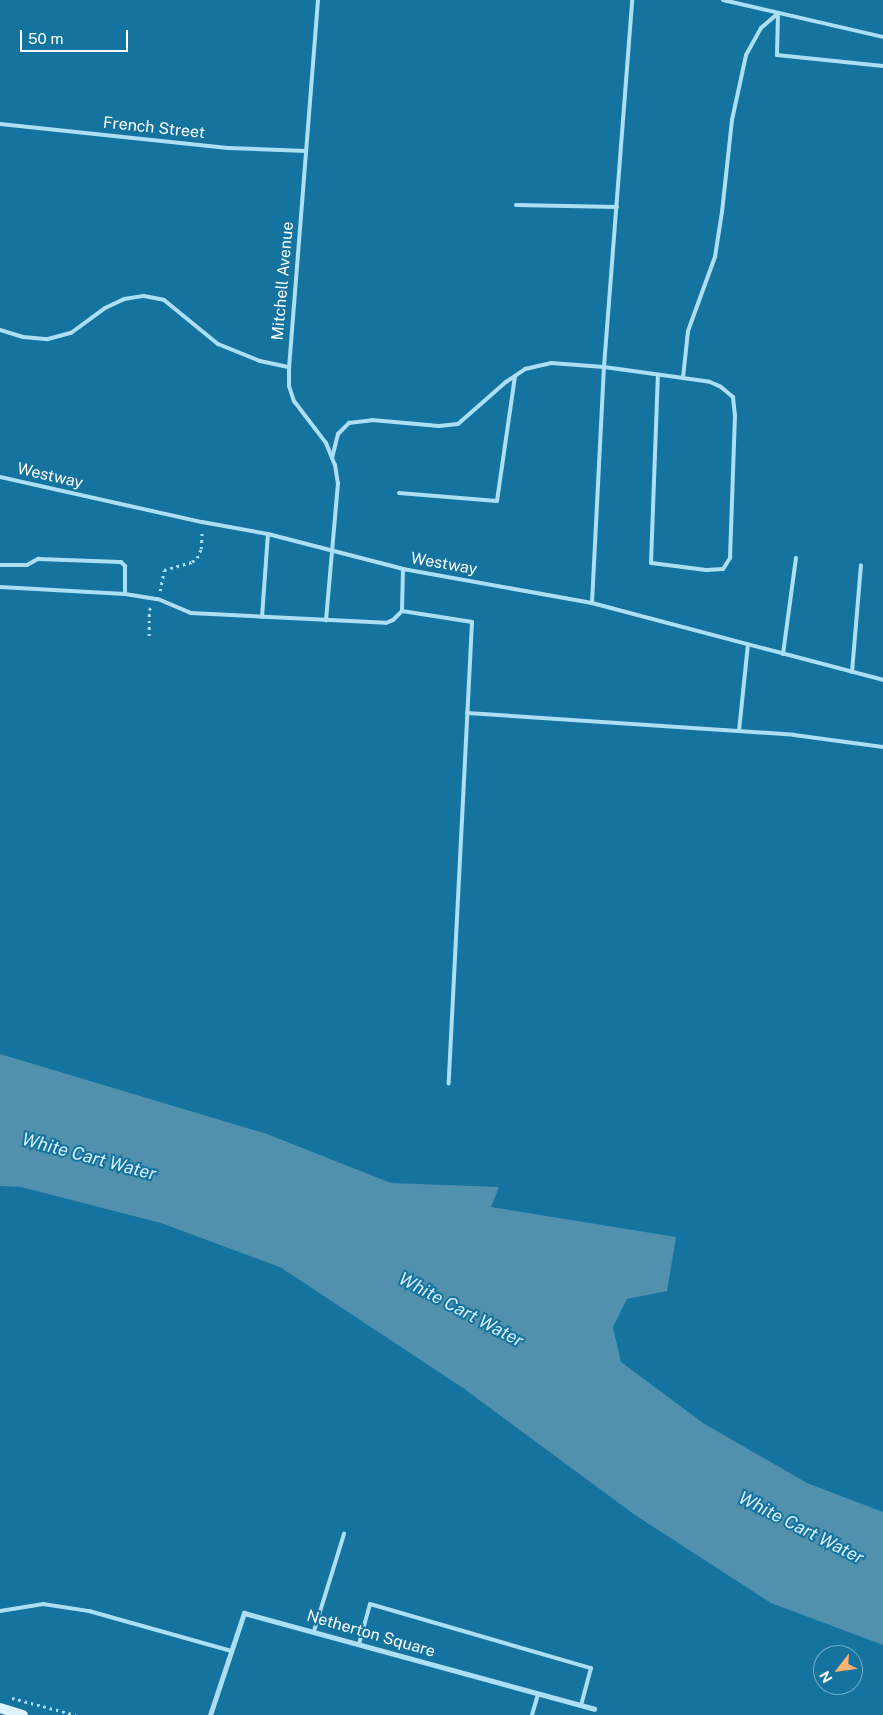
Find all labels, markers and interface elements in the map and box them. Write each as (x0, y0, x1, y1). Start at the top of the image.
scale bar (22, 20, 130, 52)
text: 50 m (28, 30, 63, 47)
street label: French Street (102, 113, 206, 143)
street label: Mitchell Avenue (268, 221, 298, 341)
street label: Westway (15, 459, 85, 493)
street label: Westway (409, 549, 479, 579)
water label: White Cart Water (19, 1129, 159, 1185)
water label: White Cart Water (395, 1268, 527, 1352)
water label: White Cart Water (734, 1487, 868, 1569)
street label: Netherton Square (304, 1606, 438, 1662)
north arrow (813, 1645, 863, 1695)
text: N (816, 1668, 836, 1686)

